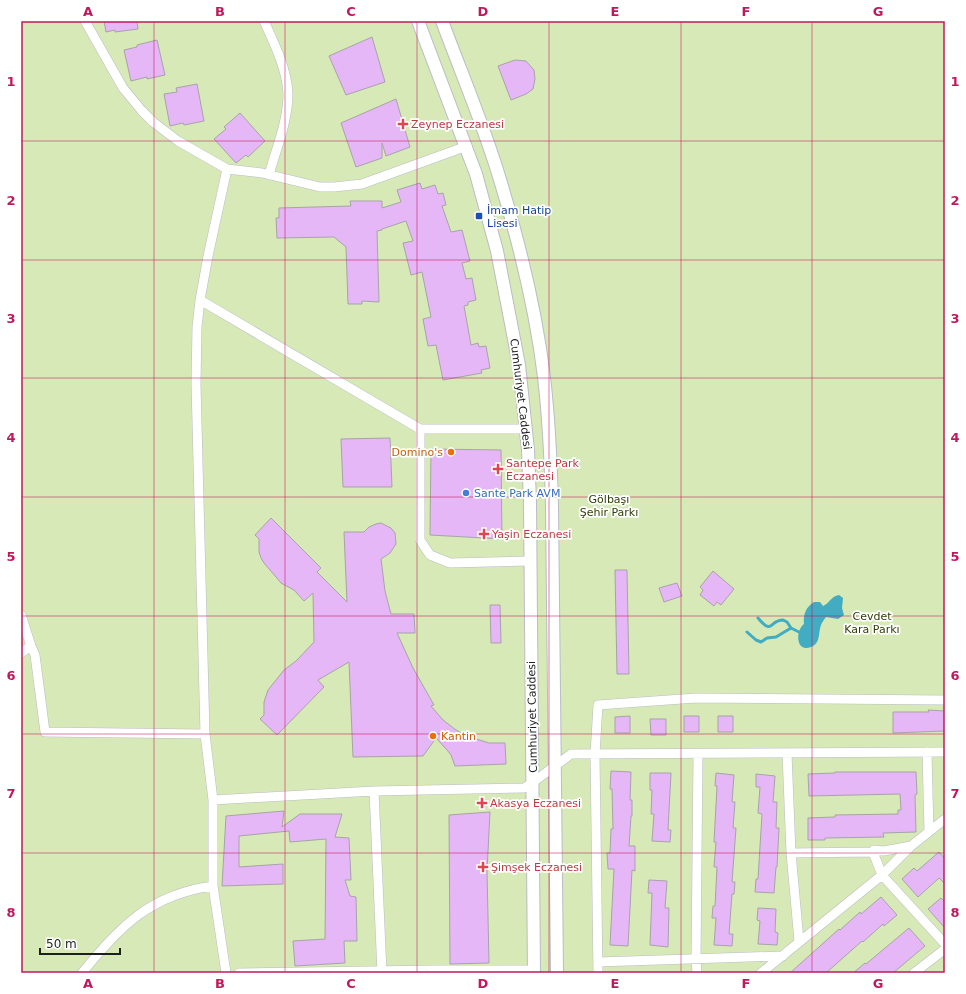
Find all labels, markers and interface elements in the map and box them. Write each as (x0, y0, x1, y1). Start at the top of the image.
text: A (83, 4, 93, 19)
text: B (215, 4, 225, 19)
text: C (346, 4, 356, 19)
text: D (478, 4, 489, 19)
text: E (611, 4, 619, 19)
text: F (742, 4, 750, 19)
text: G (873, 4, 883, 19)
text: 1 (6, 74, 16, 89)
text: 1 (950, 74, 960, 89)
place label: Zeynep Eczanesi (411, 118, 504, 131)
marker: Zeynep Eczanesi (398, 119, 408, 129)
text: 2 (6, 193, 16, 208)
text: 2 (950, 193, 960, 208)
place label: İmam Hatip Lisesi (487, 204, 551, 230)
marker: İmam Hatip Lisesi (474, 211, 484, 221)
text: 3 (6, 311, 16, 326)
text: 3 (950, 311, 960, 326)
street label: Cumhuriyet Caddesi (507, 338, 534, 450)
text: 4 (6, 430, 16, 445)
text: 4 (950, 430, 960, 445)
place label: Domino's (392, 446, 443, 459)
marker: Domino's (446, 447, 456, 457)
place label: Santepe Park Eczanesi (506, 457, 579, 483)
marker: Santepe Park Eczanesi (493, 464, 503, 474)
place label: Sante Park AVM (474, 487, 560, 500)
marker: Sante Park AVM (461, 488, 471, 498)
park label: Gölbaşı Şehir Parkı (580, 493, 638, 519)
place label: Yaşin Eczanesi (491, 528, 571, 541)
marker: Yaşin Eczanesi (479, 529, 489, 539)
text: 5 (6, 549, 16, 564)
text: 5 (950, 549, 960, 564)
park label: Cevdet Kara Parkı (844, 610, 900, 636)
street label: Cumhuriyet Caddesi (525, 661, 540, 773)
text: 6 (6, 668, 16, 683)
text: 6 (950, 668, 960, 683)
place label: Kantin (441, 730, 476, 743)
marker: Kantin (428, 731, 438, 741)
text: 7 (6, 786, 16, 801)
text: 7 (950, 786, 960, 801)
place label: Akasya Eczanesi (490, 797, 581, 810)
marker: Akasya Eczanesi (477, 798, 487, 808)
place label: Şimşek Eczanesi (491, 861, 582, 874)
marker: Şimşek Eczanesi (478, 862, 488, 872)
text: 8 (6, 905, 16, 920)
text: 8 (950, 905, 960, 920)
scale bar (40, 930, 120, 956)
text: 50 m (46, 937, 77, 951)
text: A (83, 976, 93, 991)
text: B (215, 976, 225, 991)
text: C (346, 976, 356, 991)
text: D (478, 976, 489, 991)
text: E (611, 976, 619, 991)
text: F (742, 976, 750, 991)
text: G (873, 976, 883, 991)

